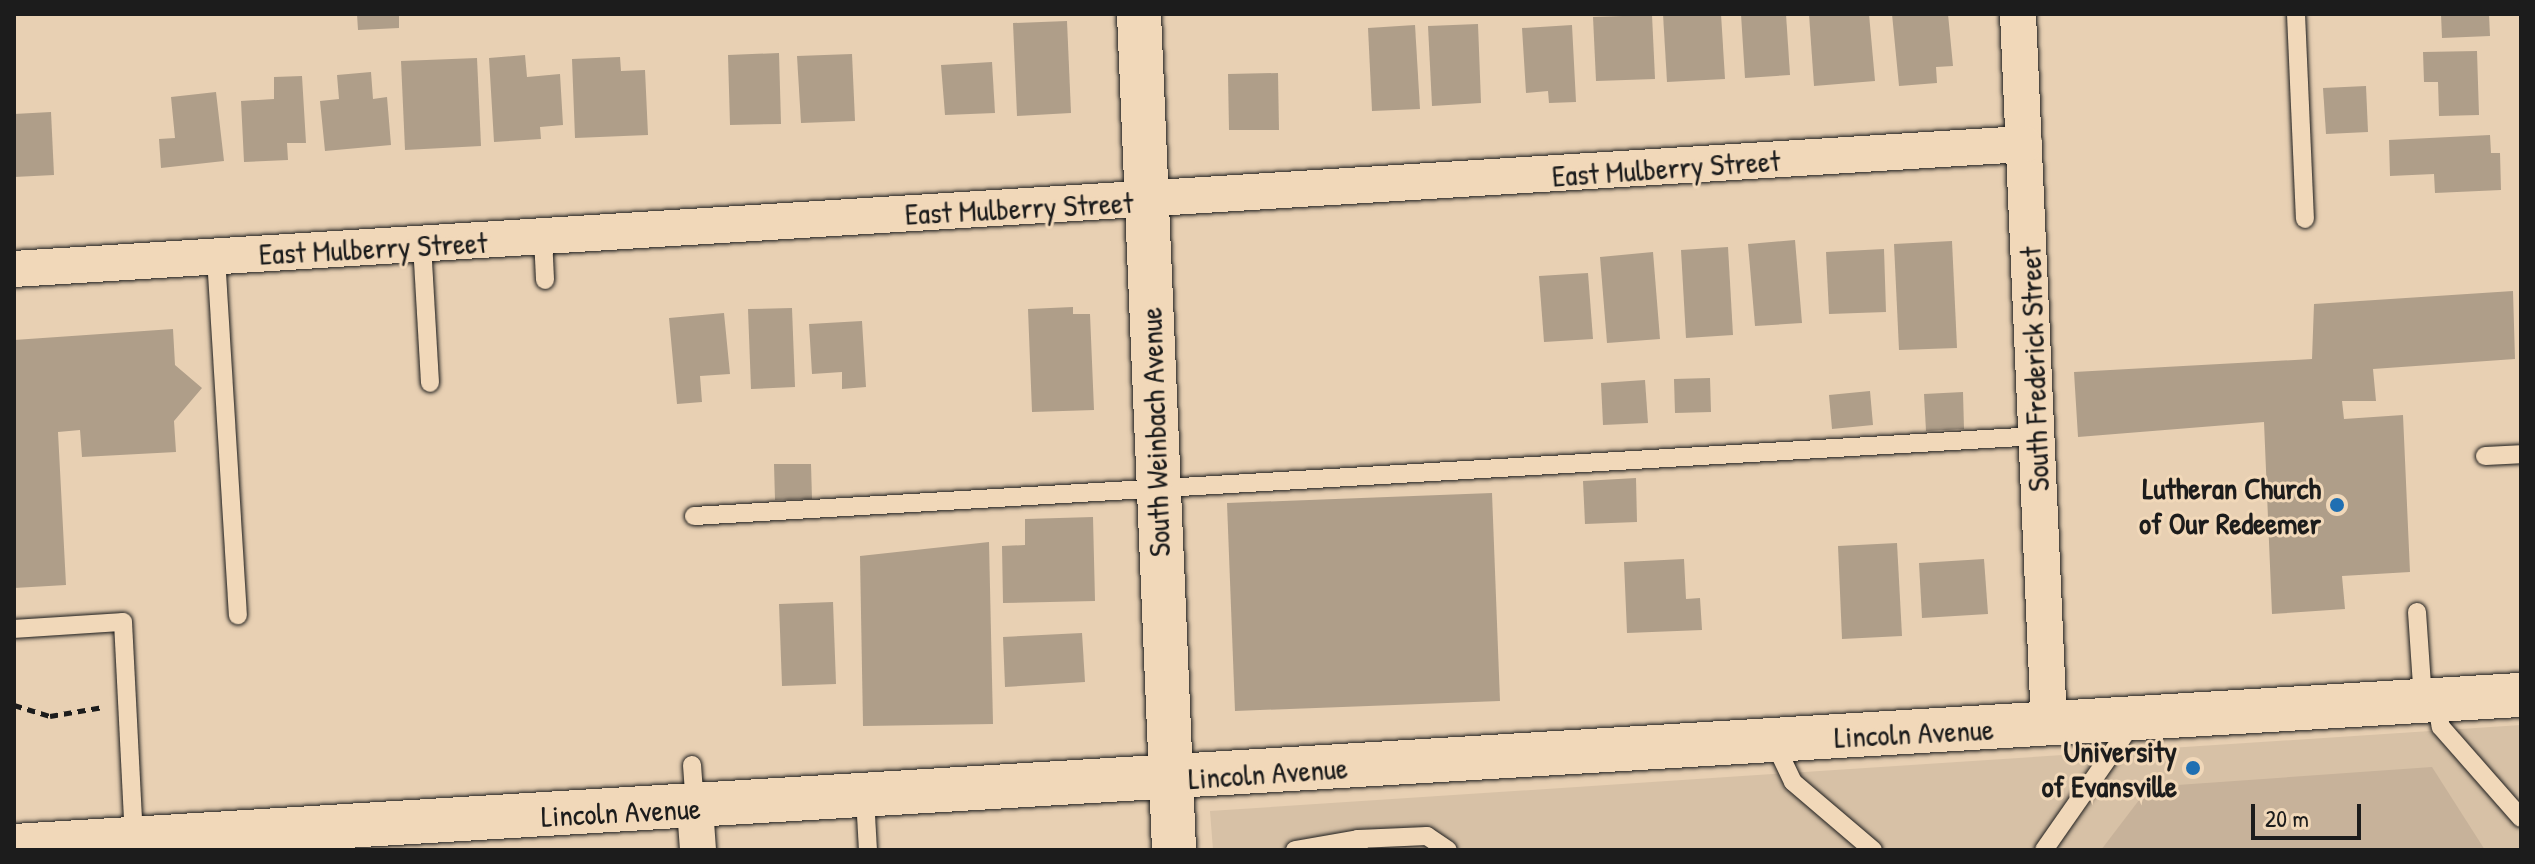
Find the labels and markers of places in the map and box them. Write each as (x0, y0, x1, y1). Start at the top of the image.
place label: Lutheran Church of Our Redeemer (2139, 470, 2321, 540)
marker: Lutheran Church of Our Redeemer (2328, 496, 2346, 514)
place label: University of Evansville (2042, 733, 2177, 804)
marker: University of Evansville (2184, 759, 2202, 777)

